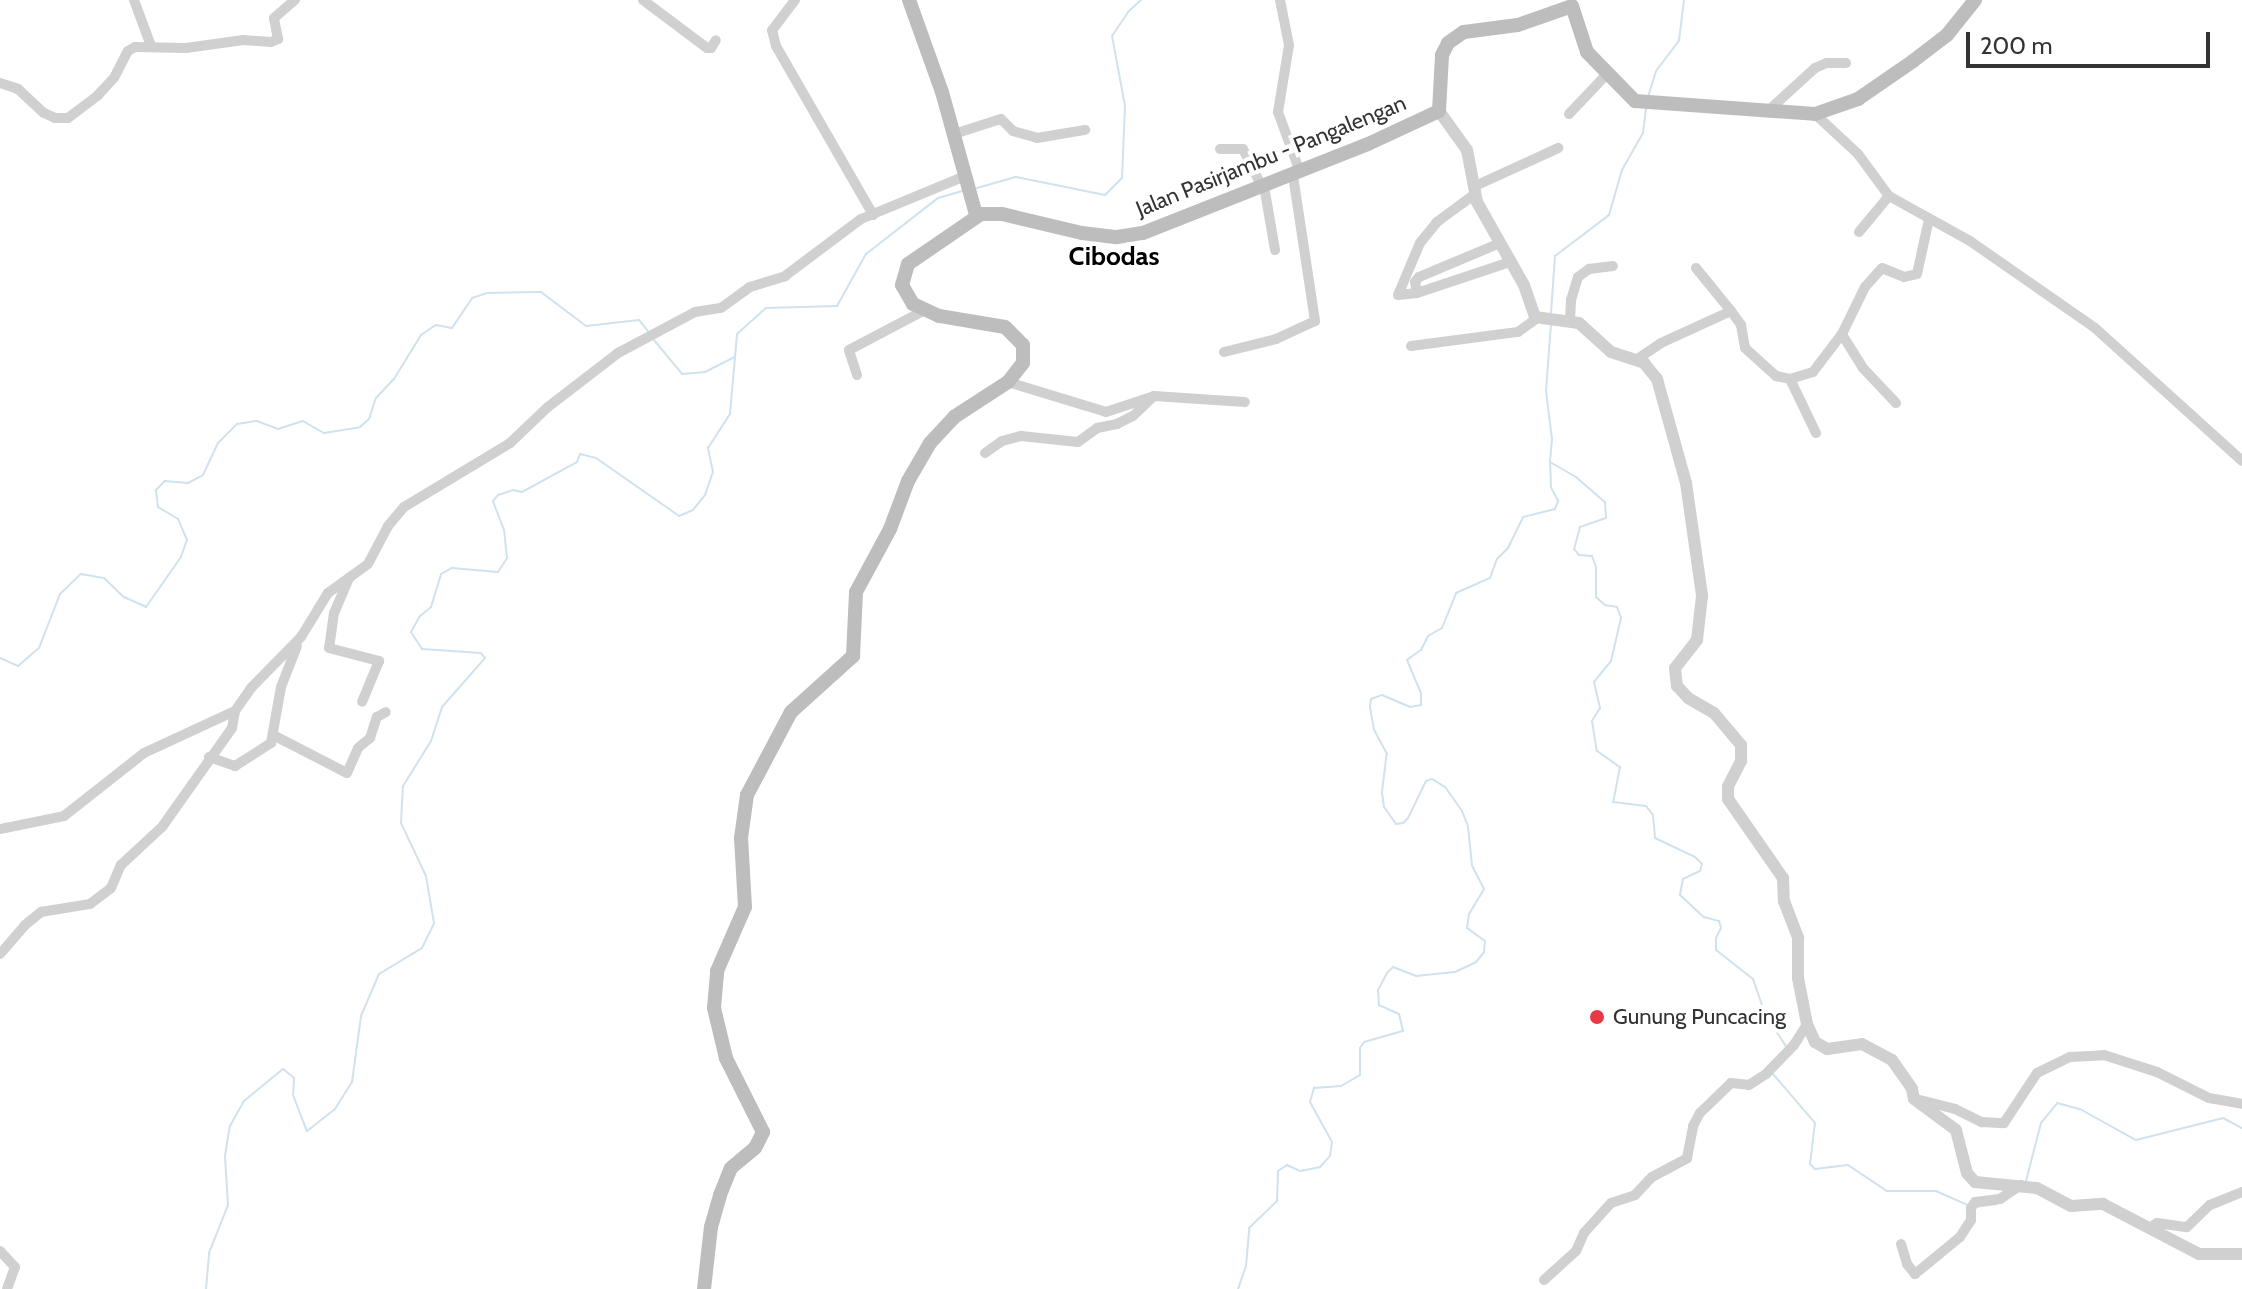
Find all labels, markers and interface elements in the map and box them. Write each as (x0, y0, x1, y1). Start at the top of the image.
scale bar (1970, 16, 2214, 66)
text: 200 m (1980, 31, 2053, 60)
street label: Jalan Pasirjambu - Pangalengan (1132, 90, 1410, 222)
district label: Cibodas (1068, 241, 1160, 273)
place label: Gunung Puncacing (1613, 1004, 1786, 1030)
marker: Gunung Puncacing (1588, 1008, 1606, 1026)

